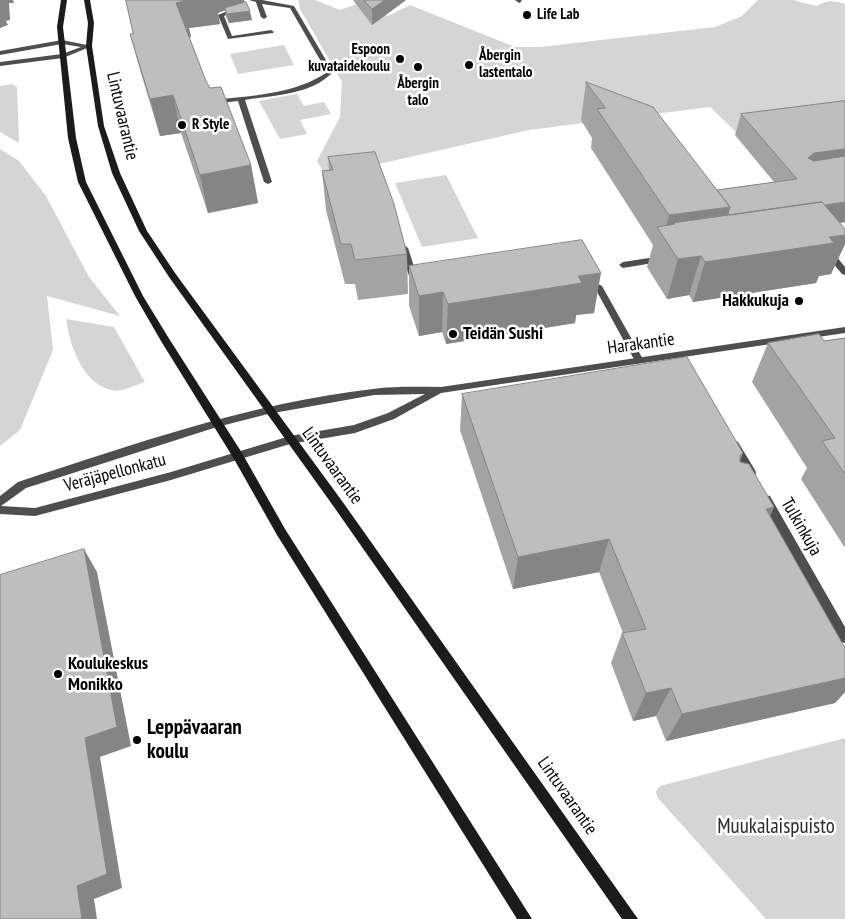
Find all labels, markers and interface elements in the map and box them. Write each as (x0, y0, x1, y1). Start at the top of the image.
place label: Life Lab (537, 6, 579, 24)
marker: Life Lab (521, 9, 533, 21)
place label: Espoon kuvataidekoulu (308, 41, 390, 76)
place label: Åbergin lastentalo (479, 47, 532, 82)
marker: Espoon kuvataidekoulu (394, 53, 406, 65)
marker: Åbergin lastentalo (463, 59, 475, 71)
marker: Åbergin talo (412, 61, 424, 73)
street label: Lintuvaarantie (101, 70, 143, 162)
place label: Åbergin talo (397, 75, 439, 110)
place label: R Style (192, 116, 229, 134)
marker: R Style (176, 119, 188, 131)
place label: Hakkukuja (722, 290, 789, 312)
marker: Hakkukuja (793, 295, 805, 307)
place label: Teidän Sushi (463, 323, 543, 345)
marker: Teidän Sushi (447, 328, 459, 340)
street label: Harakantie (606, 329, 676, 359)
street label: Lintuvaarantie (297, 423, 367, 509)
street label: Veräjäpellonkatu (62, 449, 168, 497)
street label: Tulkinkuja (776, 494, 826, 560)
place label: Koulukeskus Monikko (68, 653, 148, 696)
marker: Koulukeskus Monikko (52, 668, 64, 680)
place label: Leppävaaran koulu (147, 715, 242, 765)
marker: Leppävaaran koulu (131, 734, 143, 746)
street label: Lintuvaarantie (532, 753, 602, 839)
park label: Muukalaispuisto (717, 814, 835, 840)

